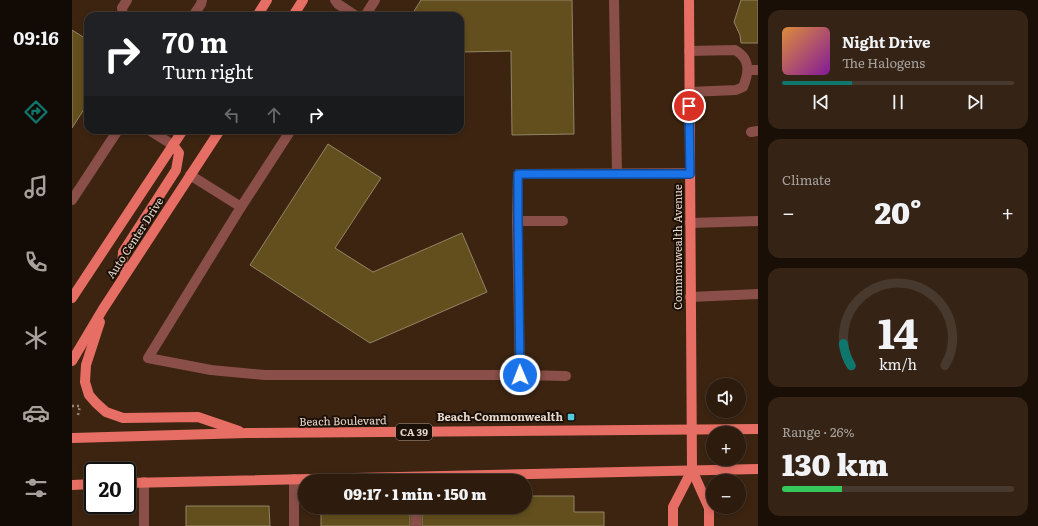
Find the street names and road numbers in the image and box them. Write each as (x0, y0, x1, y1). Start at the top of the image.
street label: Commonwealth Avenue (669, 184, 685, 310)
street label: Auto Center Drive (102, 193, 167, 281)
street label: Beach Boulevard (299, 411, 387, 429)
road number: CA 39 (396, 424, 432, 440)

